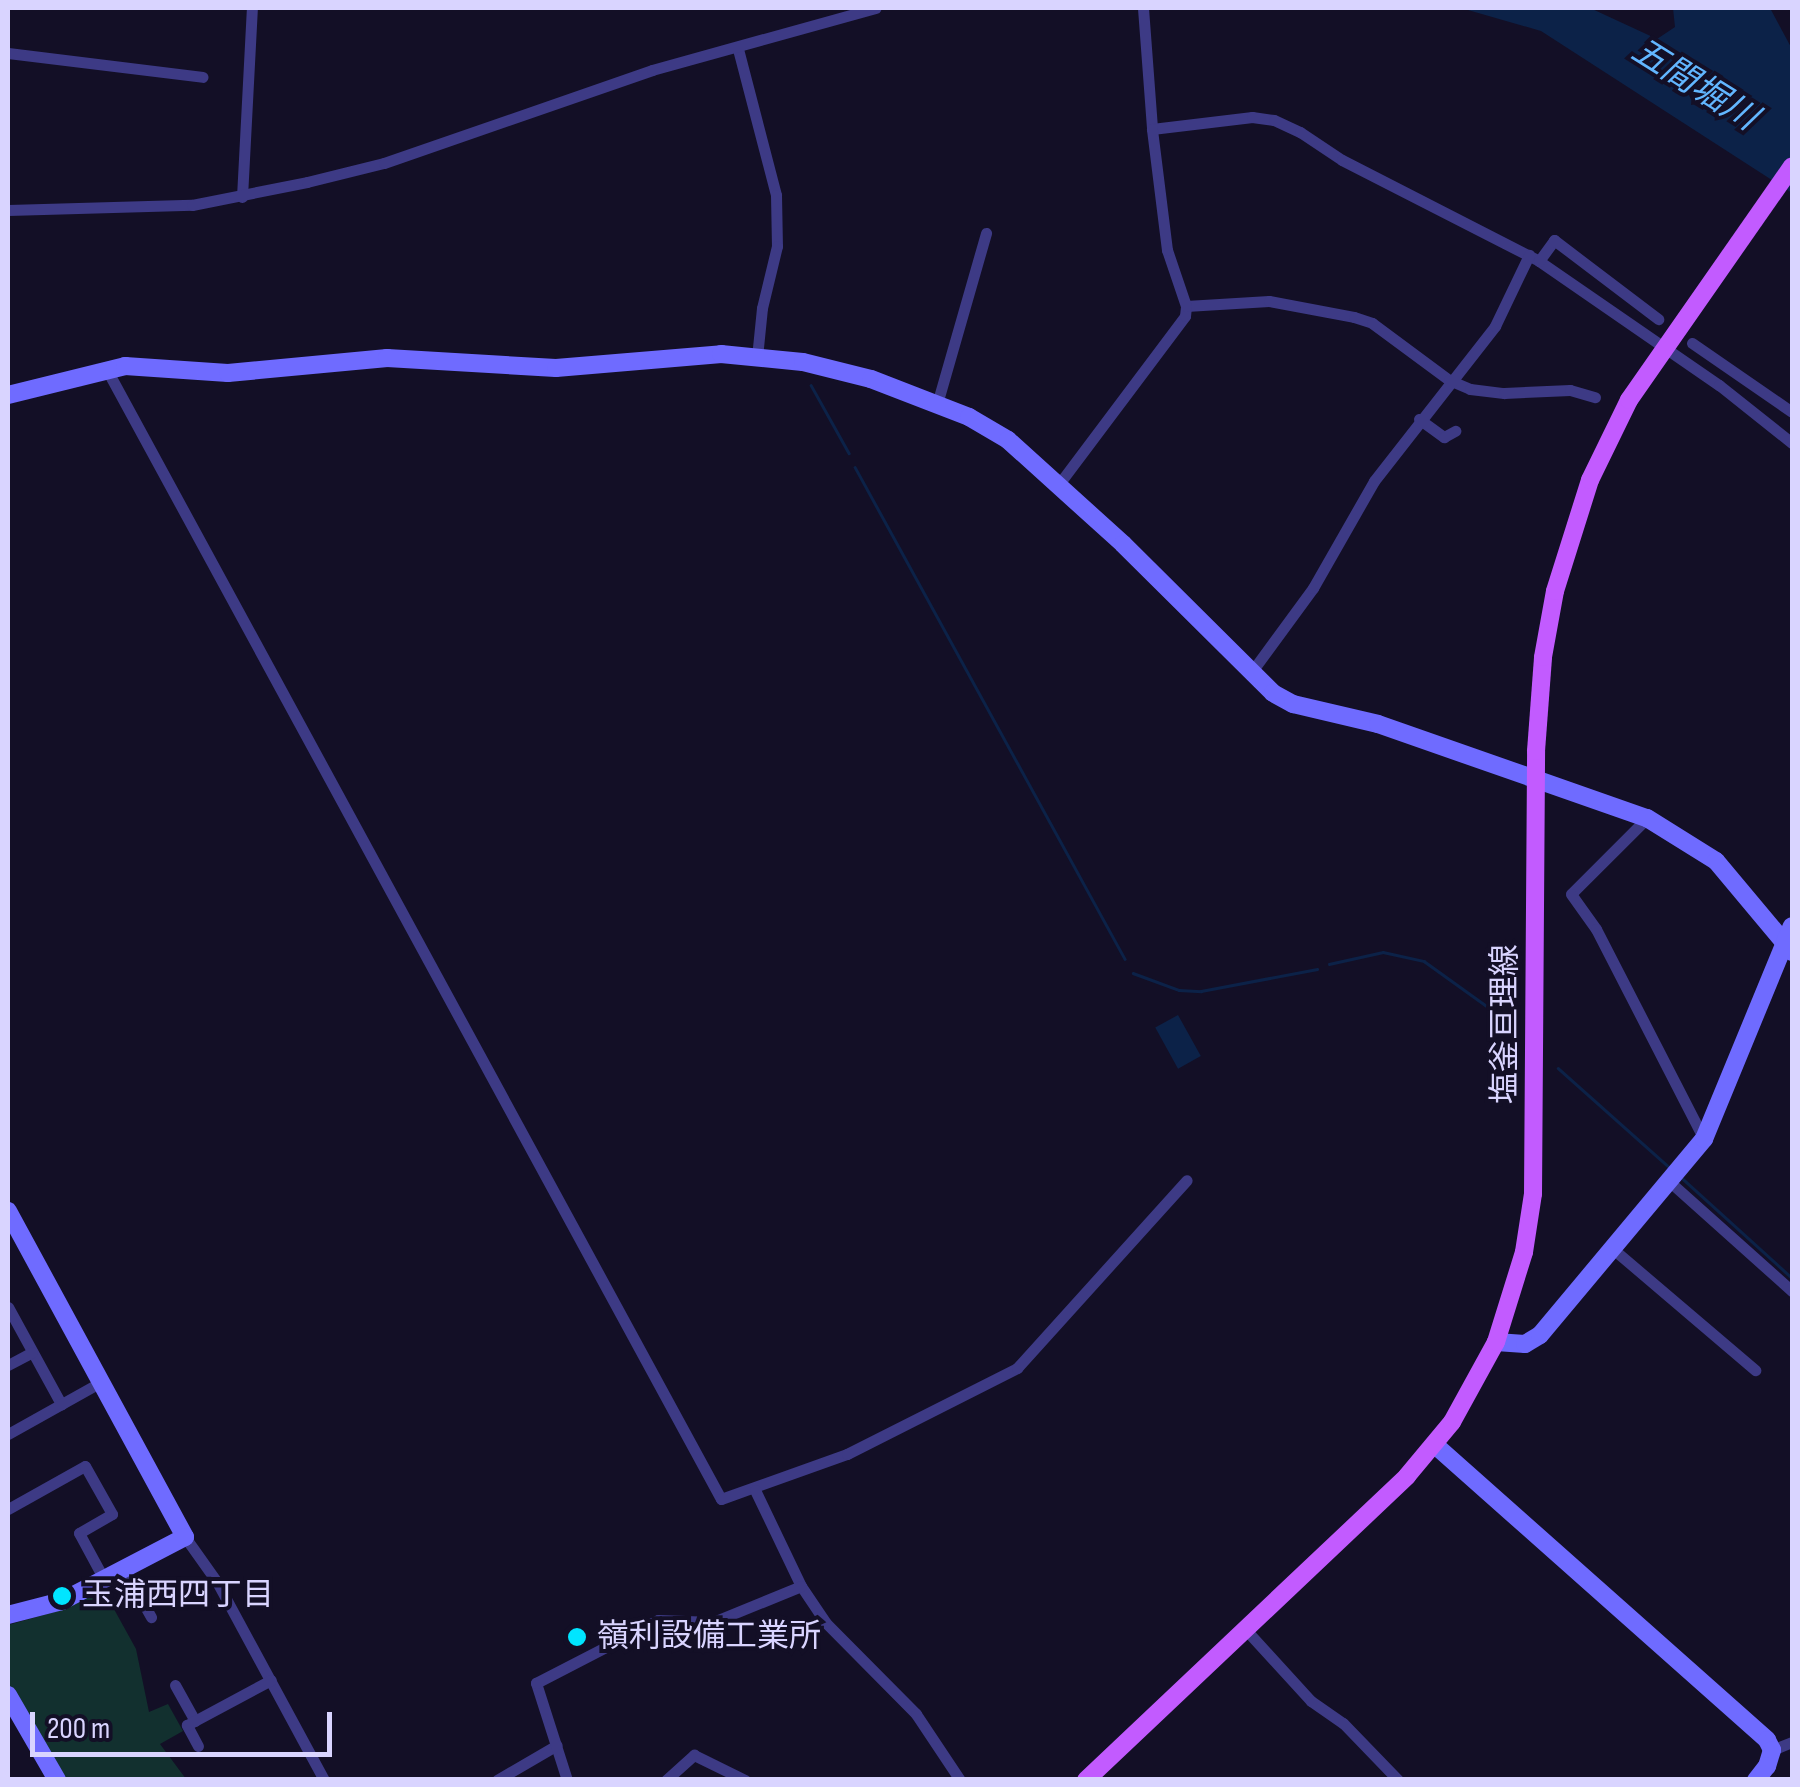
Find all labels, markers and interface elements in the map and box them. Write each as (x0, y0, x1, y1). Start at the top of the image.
water label: 五間堀川 (1624, 30, 1764, 140)
street label: 塩釜亘理線 (1487, 944, 1525, 1104)
place label: 玉浦西四丁目 (82, 1577, 274, 1615)
marker: 玉浦西四丁目 (51, 1585, 73, 1607)
place label: 嶺利設備工業所 (597, 1618, 821, 1656)
marker: 嶺利設備工業所 (566, 1626, 588, 1648)
scale bar (35, 1692, 338, 1754)
text: 200 m (47, 1711, 110, 1747)

